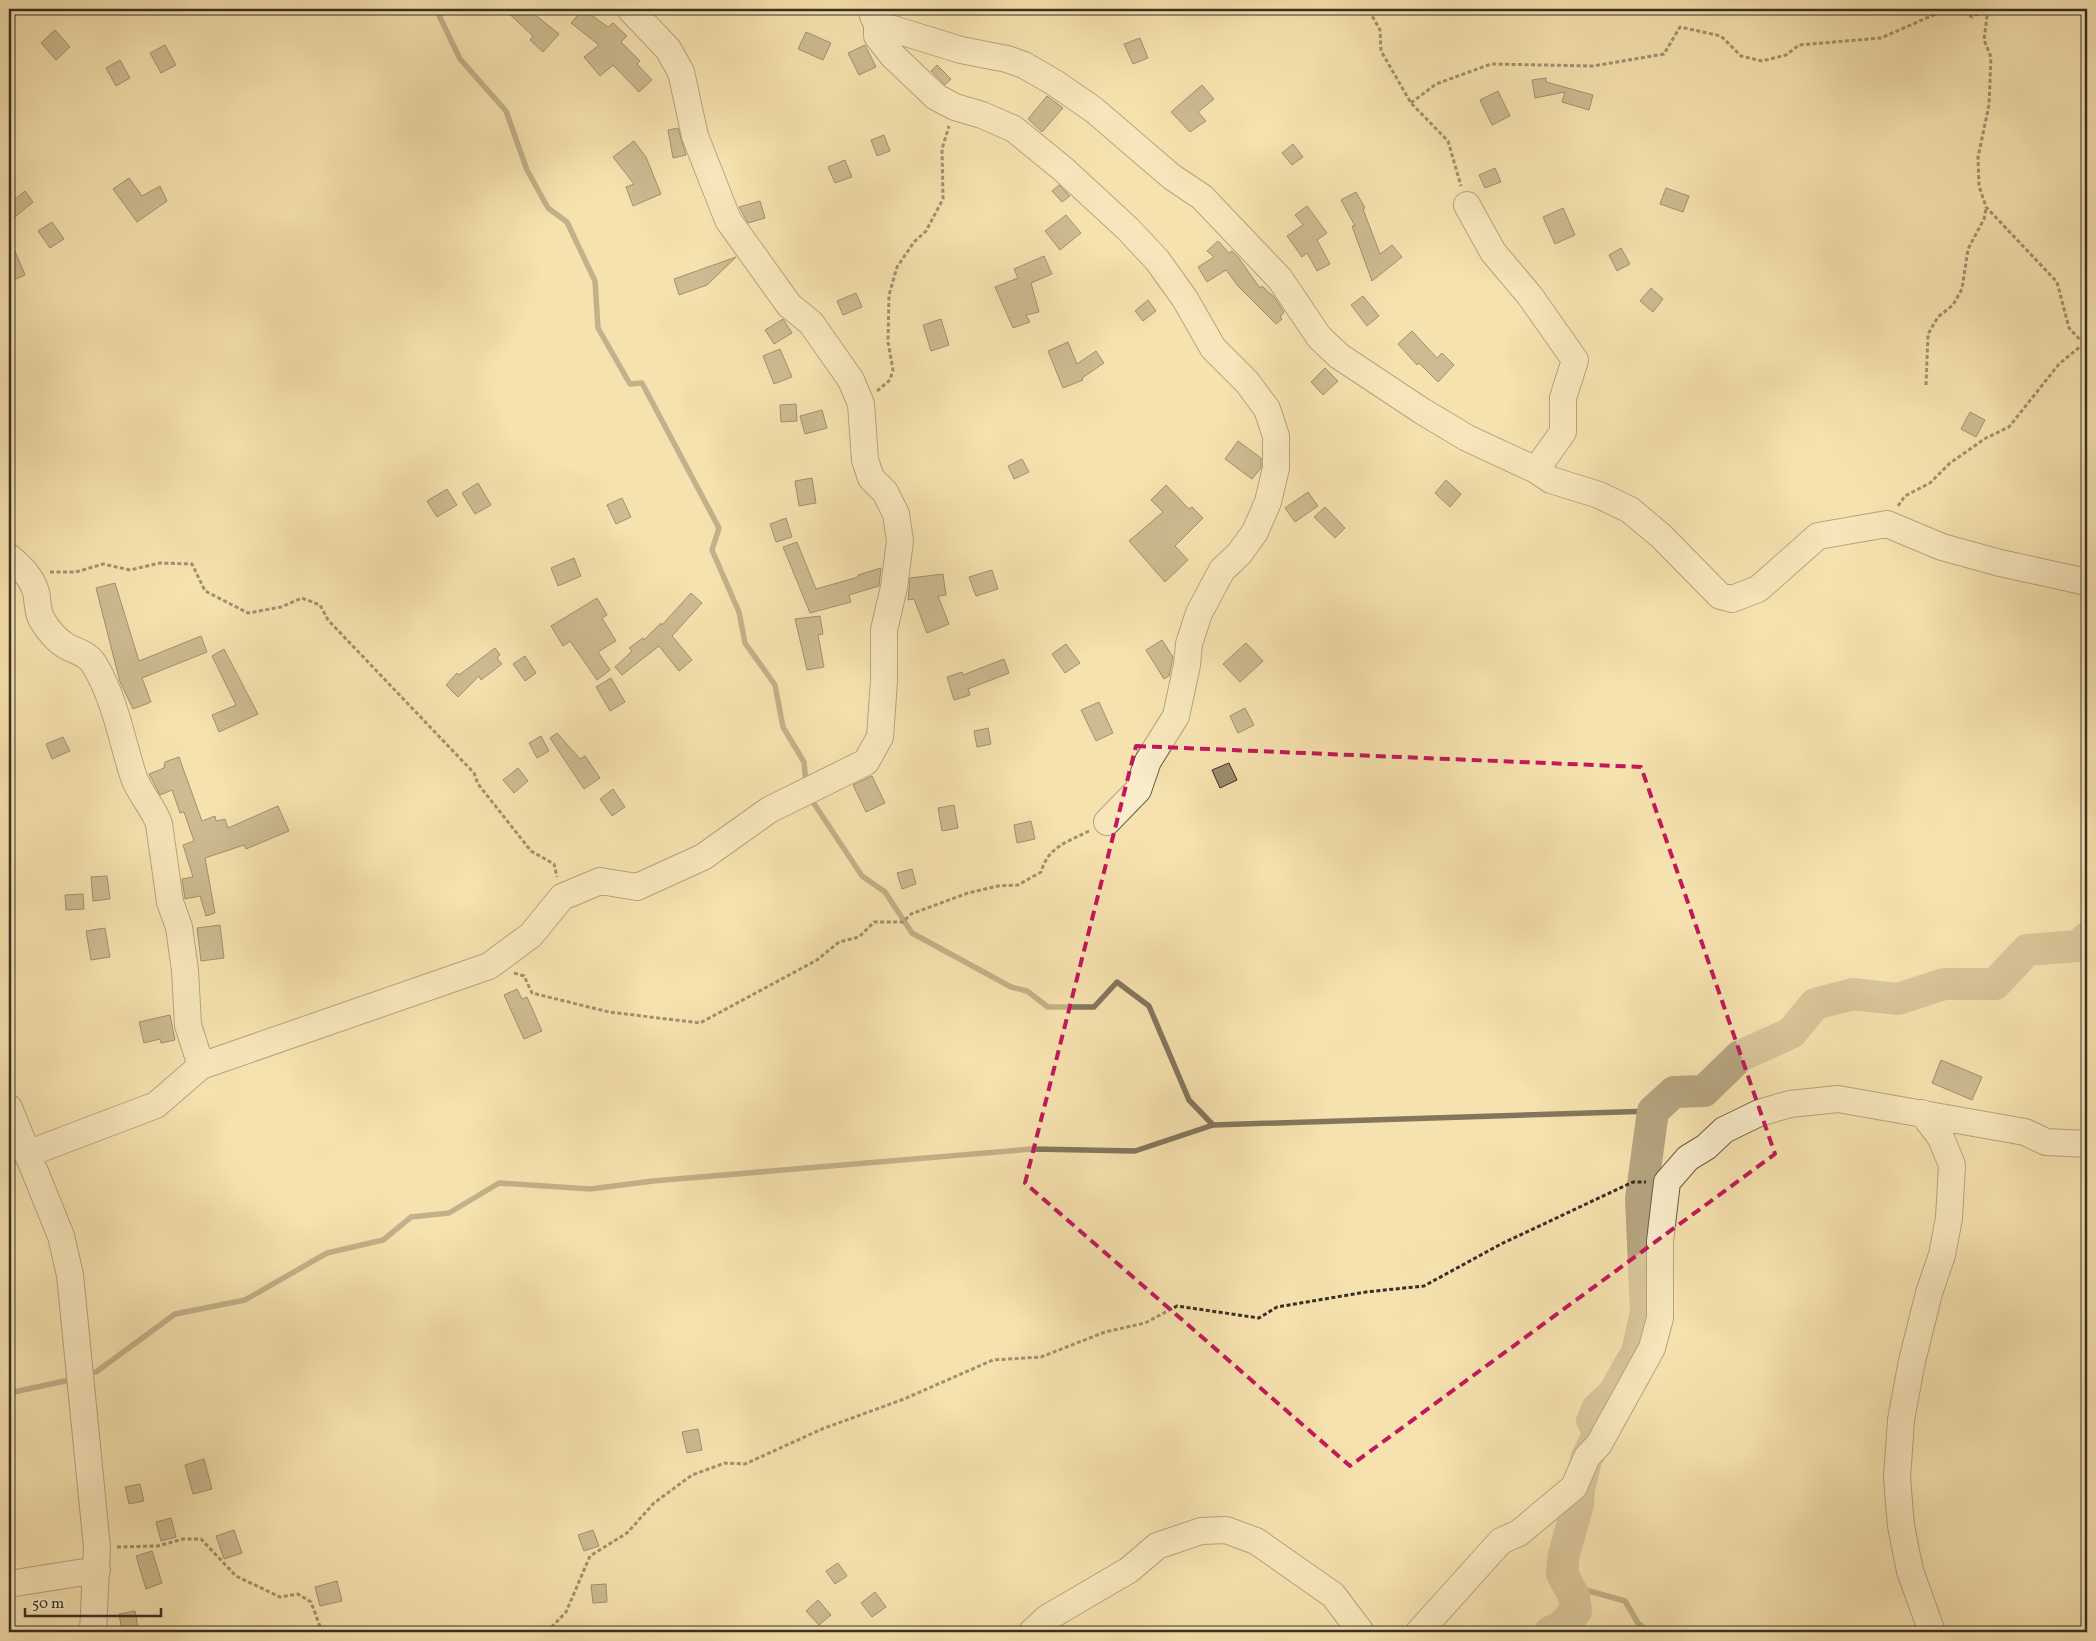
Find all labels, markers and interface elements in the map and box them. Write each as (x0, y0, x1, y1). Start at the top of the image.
scale bar (25, 1586, 161, 1618)
text: 50 m (32, 1594, 64, 1615)

